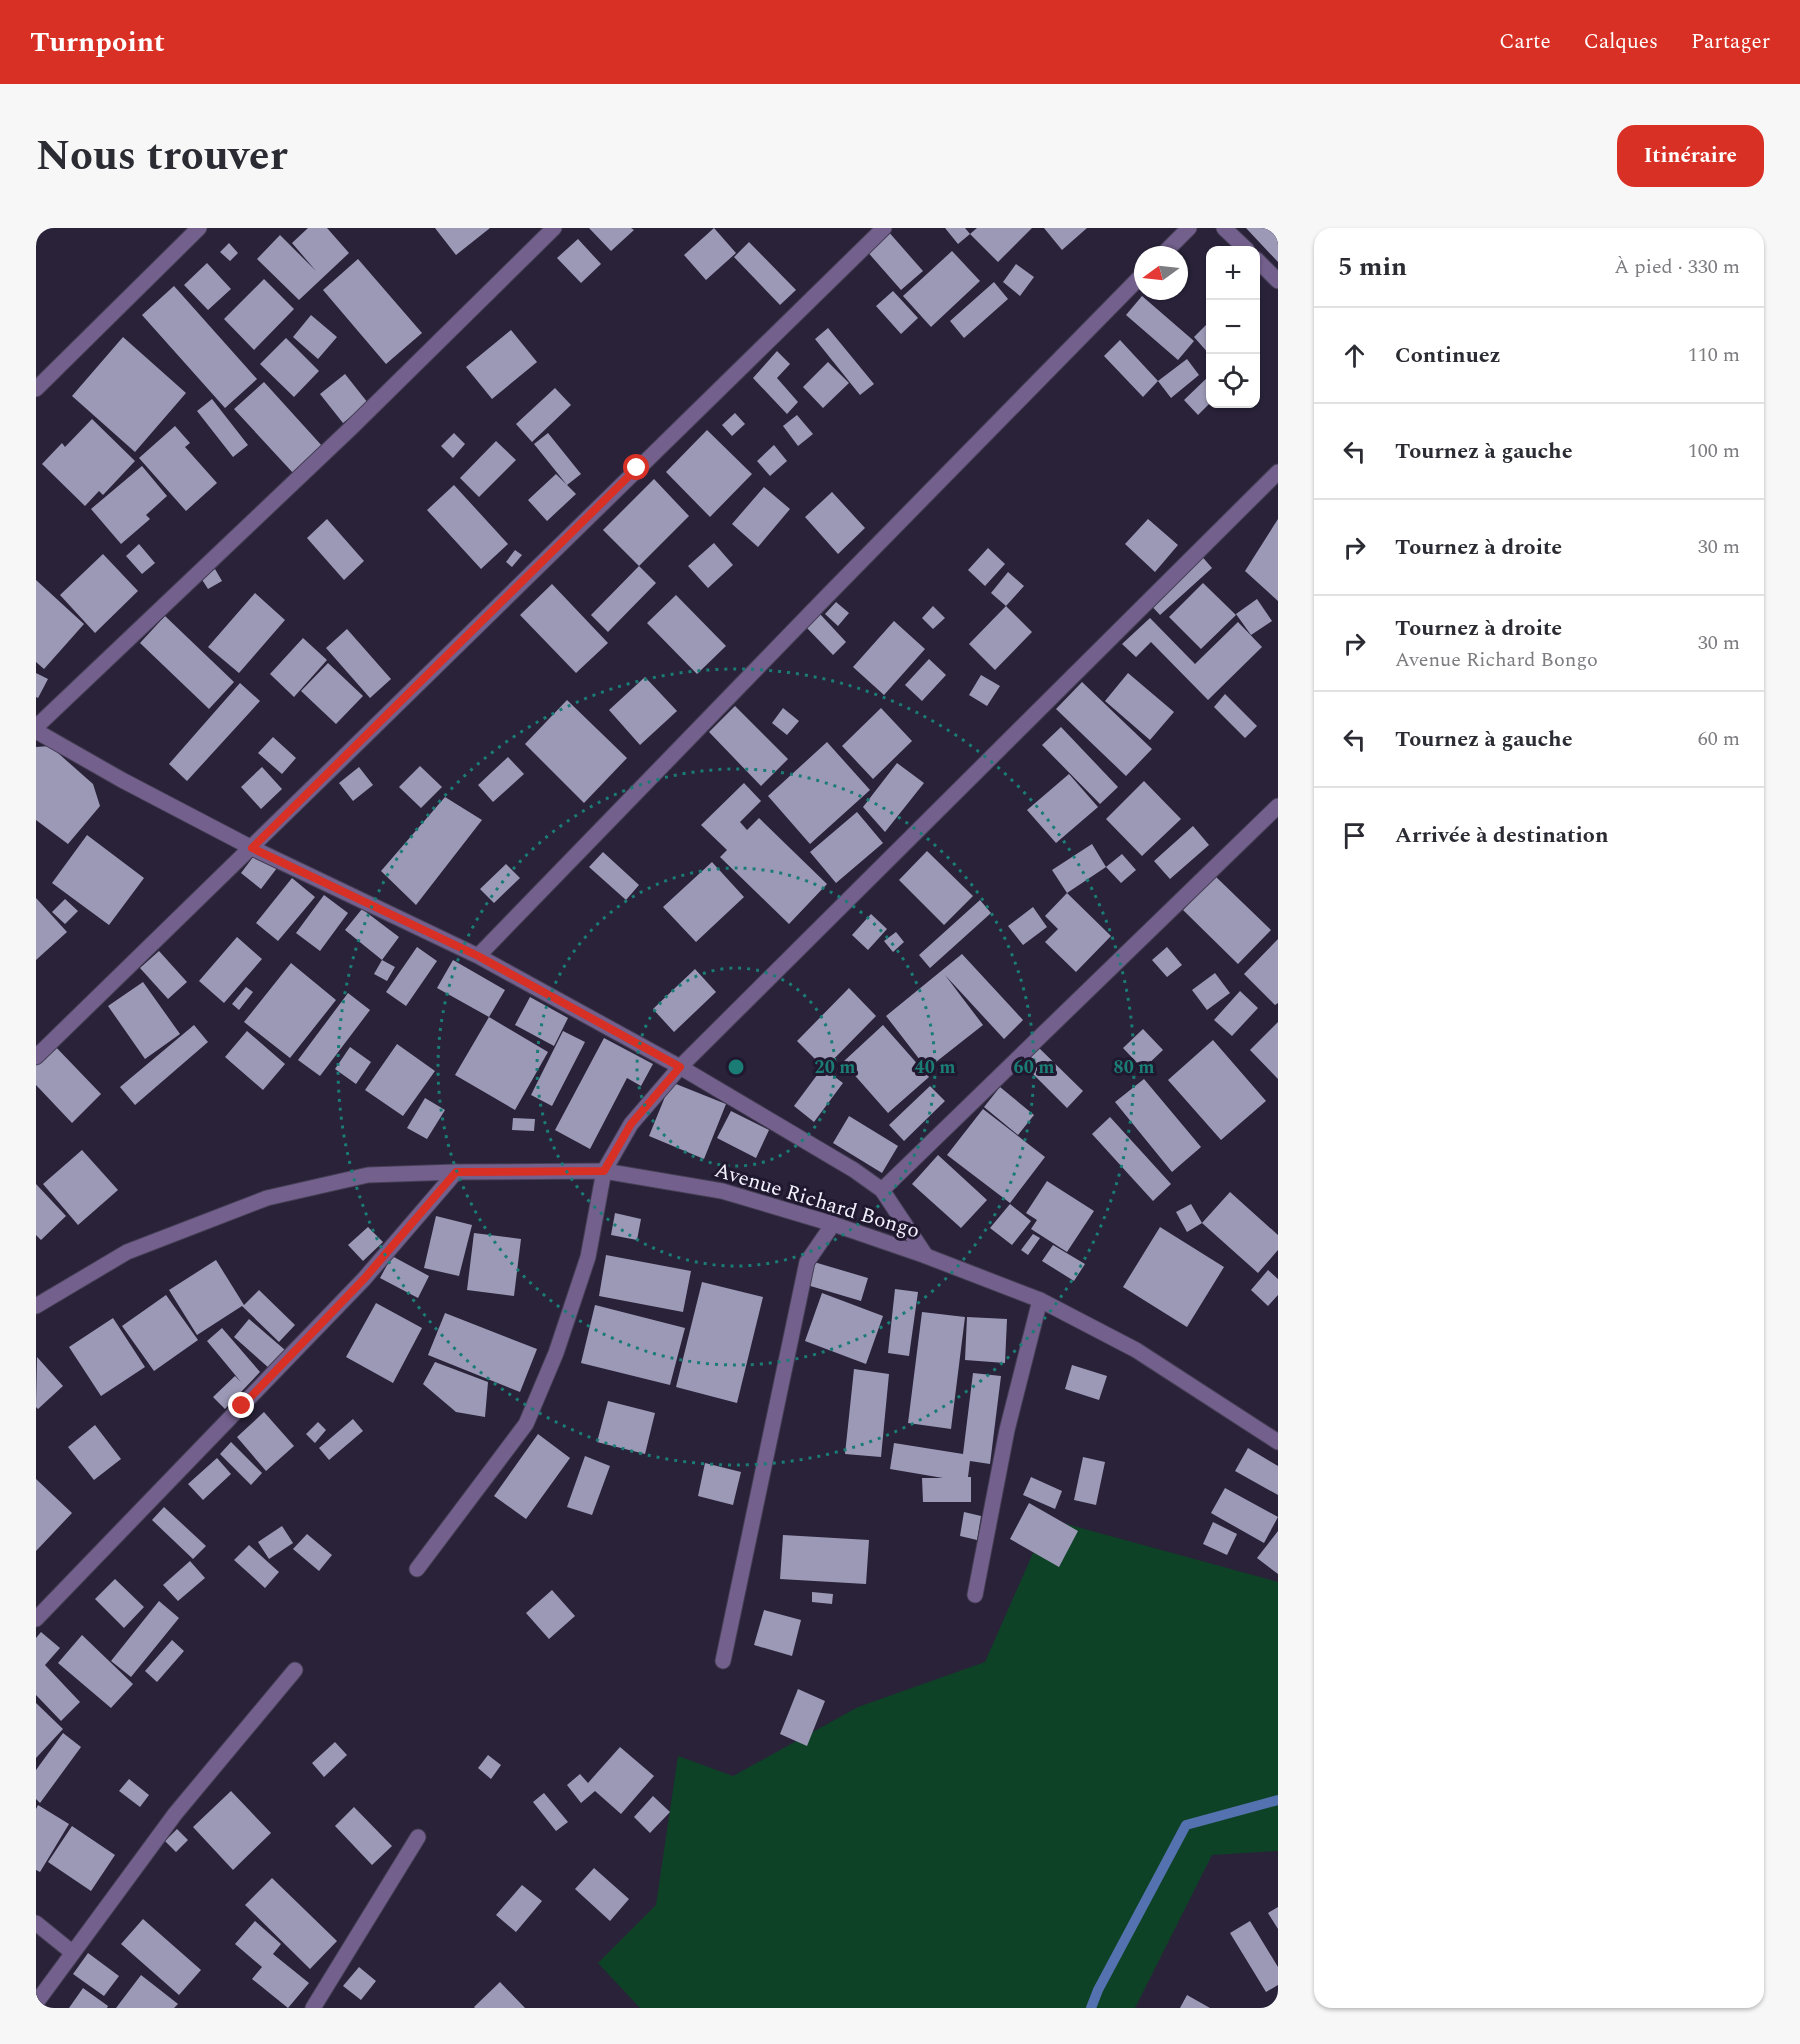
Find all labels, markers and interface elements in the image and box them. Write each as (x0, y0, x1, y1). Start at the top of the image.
text: Turnpoint (30, 21, 165, 64)
text: Carte (1499, 26, 1551, 58)
text: Calques (1584, 26, 1658, 58)
text: Partager (1691, 26, 1770, 58)
text: Nous trouver (36, 125, 288, 188)
button: Itinéraire (1617, 125, 1764, 187)
north arrow (1134, 246, 1188, 300)
map controls (1206, 246, 1260, 408)
button: + (1206, 246, 1260, 300)
text: 5 min (1338, 247, 1407, 287)
text: À pied · 330 m (1614, 252, 1740, 282)
button: − (1206, 300, 1260, 354)
icon: ahead (1338, 339, 1371, 372)
text: Continuez (1395, 339, 1501, 372)
text: 110 m (1688, 340, 1740, 370)
button: locate (1206, 354, 1260, 408)
icon: left (1338, 435, 1371, 468)
text: Tournez à gauche (1395, 435, 1573, 468)
text: 100 m (1688, 436, 1740, 466)
route start (623, 454, 649, 480)
icon: right (1338, 531, 1371, 564)
text: Tournez à droite (1395, 531, 1562, 564)
text: 30 m (1698, 532, 1740, 562)
text: Tournez à droite (1395, 612, 1562, 645)
icon: right (1338, 627, 1371, 660)
text: 30 m (1698, 628, 1740, 658)
text: Avenue Richard Bongo (1395, 645, 1598, 675)
icon: left (1338, 723, 1371, 756)
text: Tournez à gauche (1395, 723, 1573, 756)
text: 60 m (1698, 724, 1740, 754)
icon: arrive (1338, 819, 1371, 852)
text: Arrivée à destination (1395, 819, 1609, 852)
text: 20 m (815, 1054, 855, 1081)
text: 40 m (915, 1054, 955, 1081)
text: 60 m (1014, 1054, 1054, 1081)
text: 80 m (1114, 1054, 1154, 1081)
centre of rings (726, 1057, 746, 1077)
street label: Avenue Richard Bongo (711, 1155, 923, 1247)
route end (228, 1392, 254, 1418)

